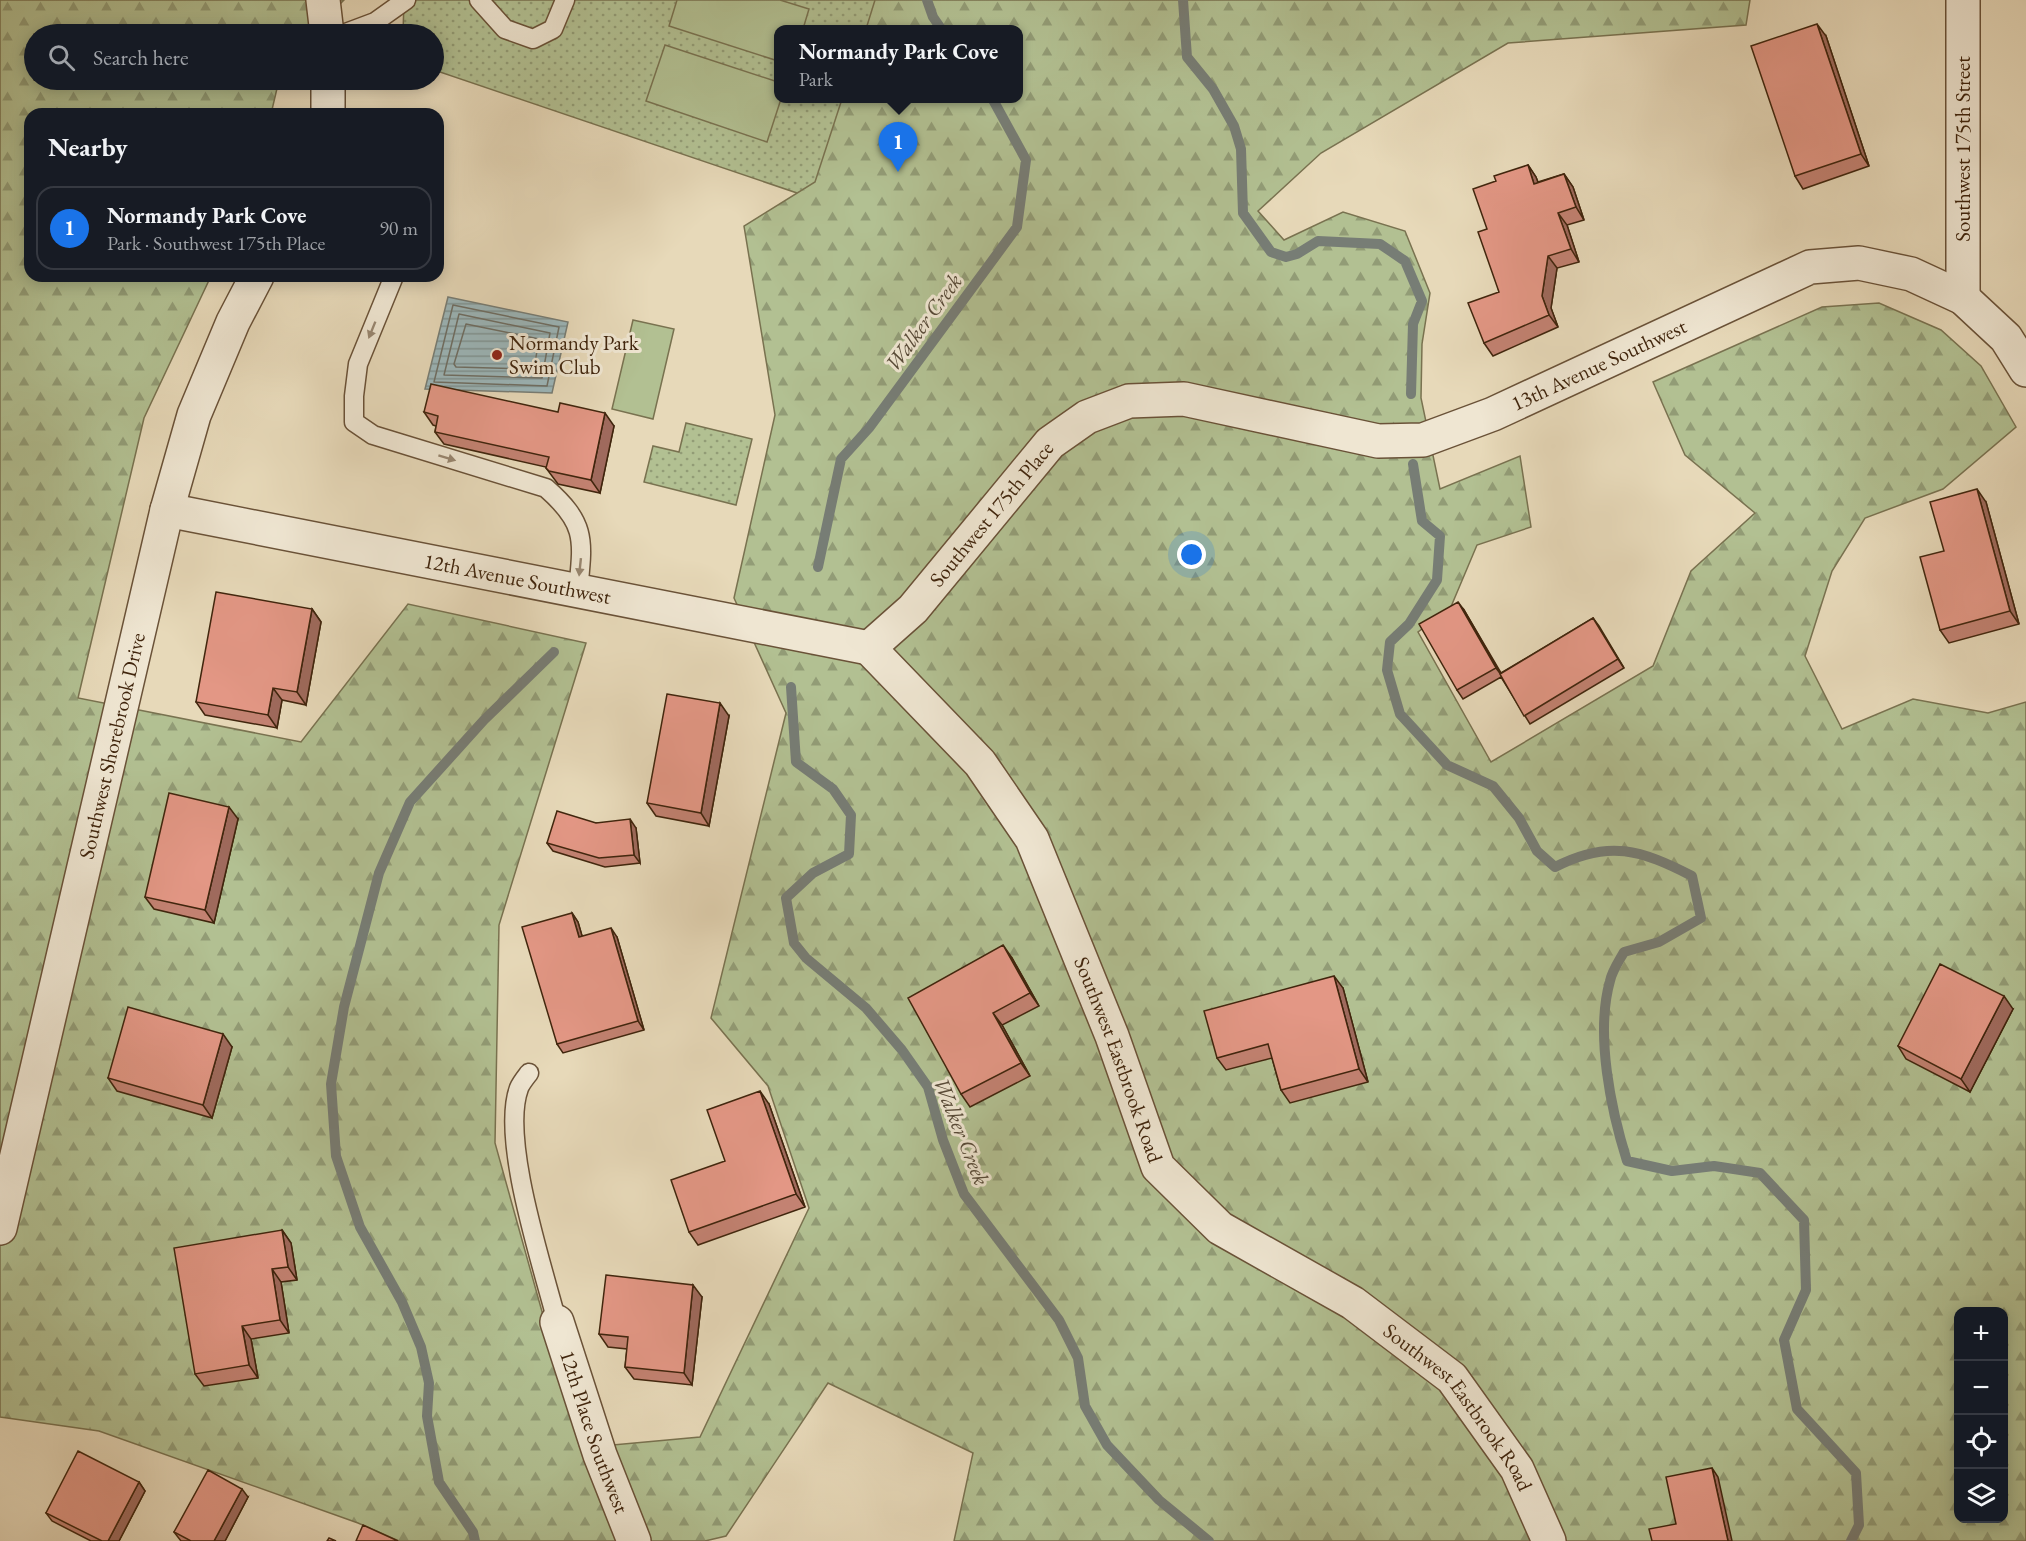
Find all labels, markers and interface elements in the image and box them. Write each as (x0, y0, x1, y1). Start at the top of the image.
search box (24, 24, 444, 90)
popup (774, 25, 1023, 103)
text: Normandy Park Cove (799, 37, 998, 66)
icon: search (45, 41, 78, 74)
text: Search here (93, 43, 188, 72)
street label: Southwest 175th Street (1949, 56, 1976, 242)
text: Park (799, 66, 833, 92)
pin: 1 (878, 122, 918, 172)
text: Nearby (48, 130, 128, 164)
text: Normandy Park Cove (107, 201, 307, 230)
text: 1 (64, 215, 75, 241)
text: 90 m (379, 215, 418, 241)
text: Park · Southwest 175th Place (107, 230, 325, 256)
water label: Walker Creek (878, 268, 969, 377)
street label: 13th Avenue Southwest (1507, 312, 1691, 417)
one-way arrow (367, 322, 377, 340)
place label: Normandy Park Swim Club (509, 329, 640, 380)
marker: Normandy Park Swim Club (490, 348, 504, 362)
street label: Southwest 175th Place (923, 435, 1059, 592)
one-way arrow (438, 454, 456, 463)
your location (1177, 540, 1206, 569)
street label: 12th Avenue Southwest (422, 547, 614, 610)
one-way arrow (576, 557, 585, 576)
street label: Southwest Shorebrook Drive (72, 630, 151, 861)
street label: Southwest Eastbrook Road (1068, 953, 1169, 1166)
water label: Walker Creek (927, 1073, 996, 1189)
map controls (1954, 1307, 2008, 1523)
button: + (1954, 1307, 2008, 1361)
street label: Southwest Eastbrook Road (1378, 1317, 1539, 1495)
street label: 12th Place Southwest (554, 1347, 636, 1518)
button: − (1954, 1361, 2008, 1415)
button: locate (1954, 1415, 2008, 1469)
button: layers (1954, 1469, 2008, 1523)

